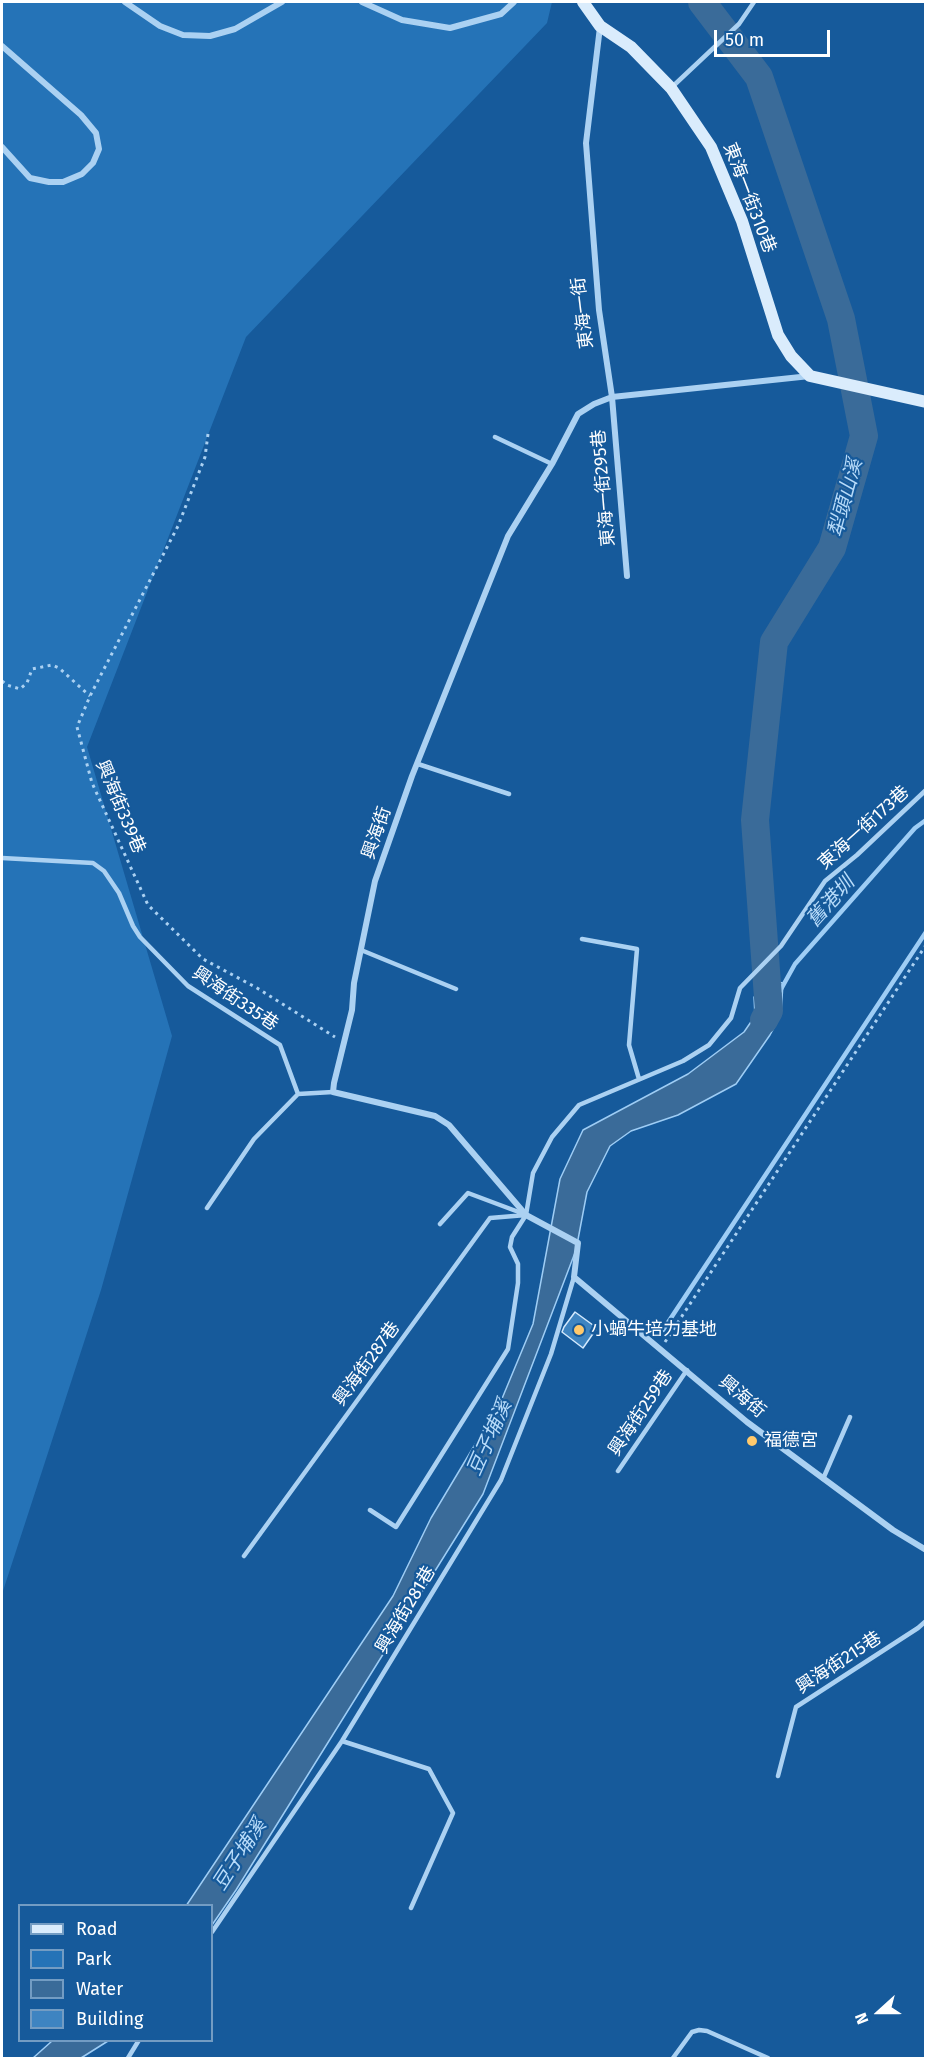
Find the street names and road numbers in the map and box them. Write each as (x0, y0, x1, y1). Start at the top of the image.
street label: 東海一街310巷 (718, 140, 780, 256)
street label: 東海一街 (568, 276, 598, 350)
street label: 東海一街295巷 (588, 429, 620, 547)
street label: 興海街339巷 (91, 757, 149, 857)
street label: 東海一街173巷 (814, 782, 914, 874)
street label: 興海街 (358, 804, 396, 862)
street label: 興海街335巷 (188, 962, 282, 1036)
street label: 興海街287巷 (329, 1318, 405, 1410)
street label: 興海街259巷 (604, 1366, 678, 1460)
street label: 興海街 (714, 1371, 770, 1423)
street label: 興海街281巷 (371, 1562, 441, 1658)
street label: 興海街215巷 (792, 1627, 886, 1699)

